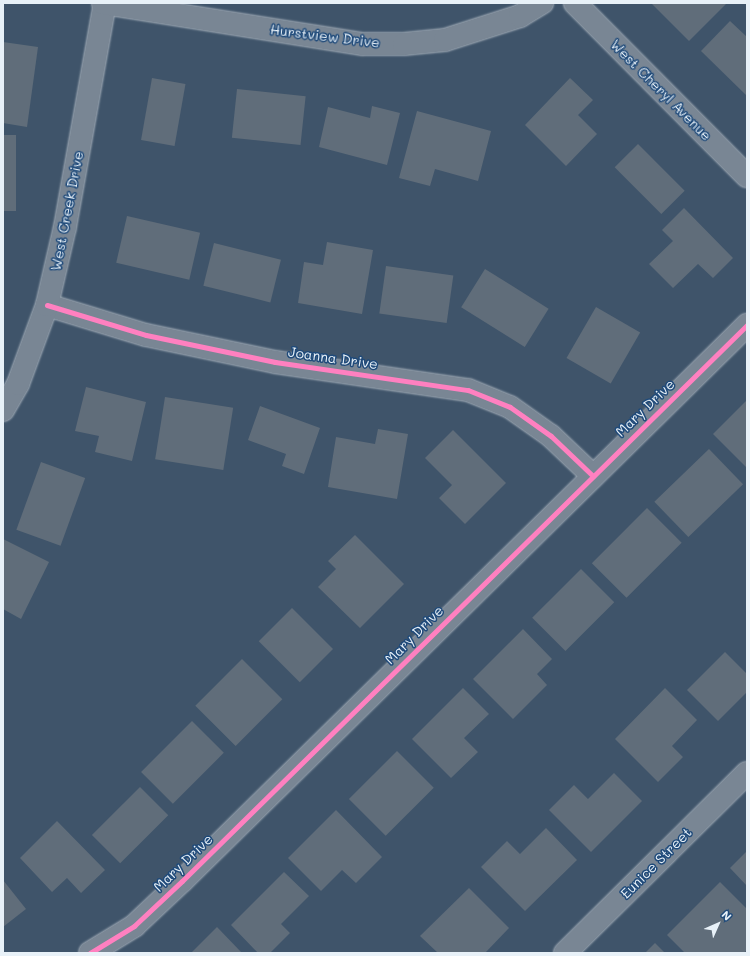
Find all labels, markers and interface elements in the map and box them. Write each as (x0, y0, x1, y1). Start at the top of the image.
street label: Hurstview Drive (269, 21, 381, 51)
street label: West Cheryl Avenue (607, 36, 715, 144)
street label: West Creek Drive (47, 150, 87, 272)
street label: Joanna Drive (287, 343, 379, 373)
street label: Mary Drive (612, 376, 678, 440)
street label: Mary Drive (381, 602, 447, 668)
street label: Eunice Street (617, 824, 695, 902)
street label: Mary Drive (150, 831, 216, 895)
north arrow (698, 904, 738, 944)
text: N (719, 907, 735, 923)

